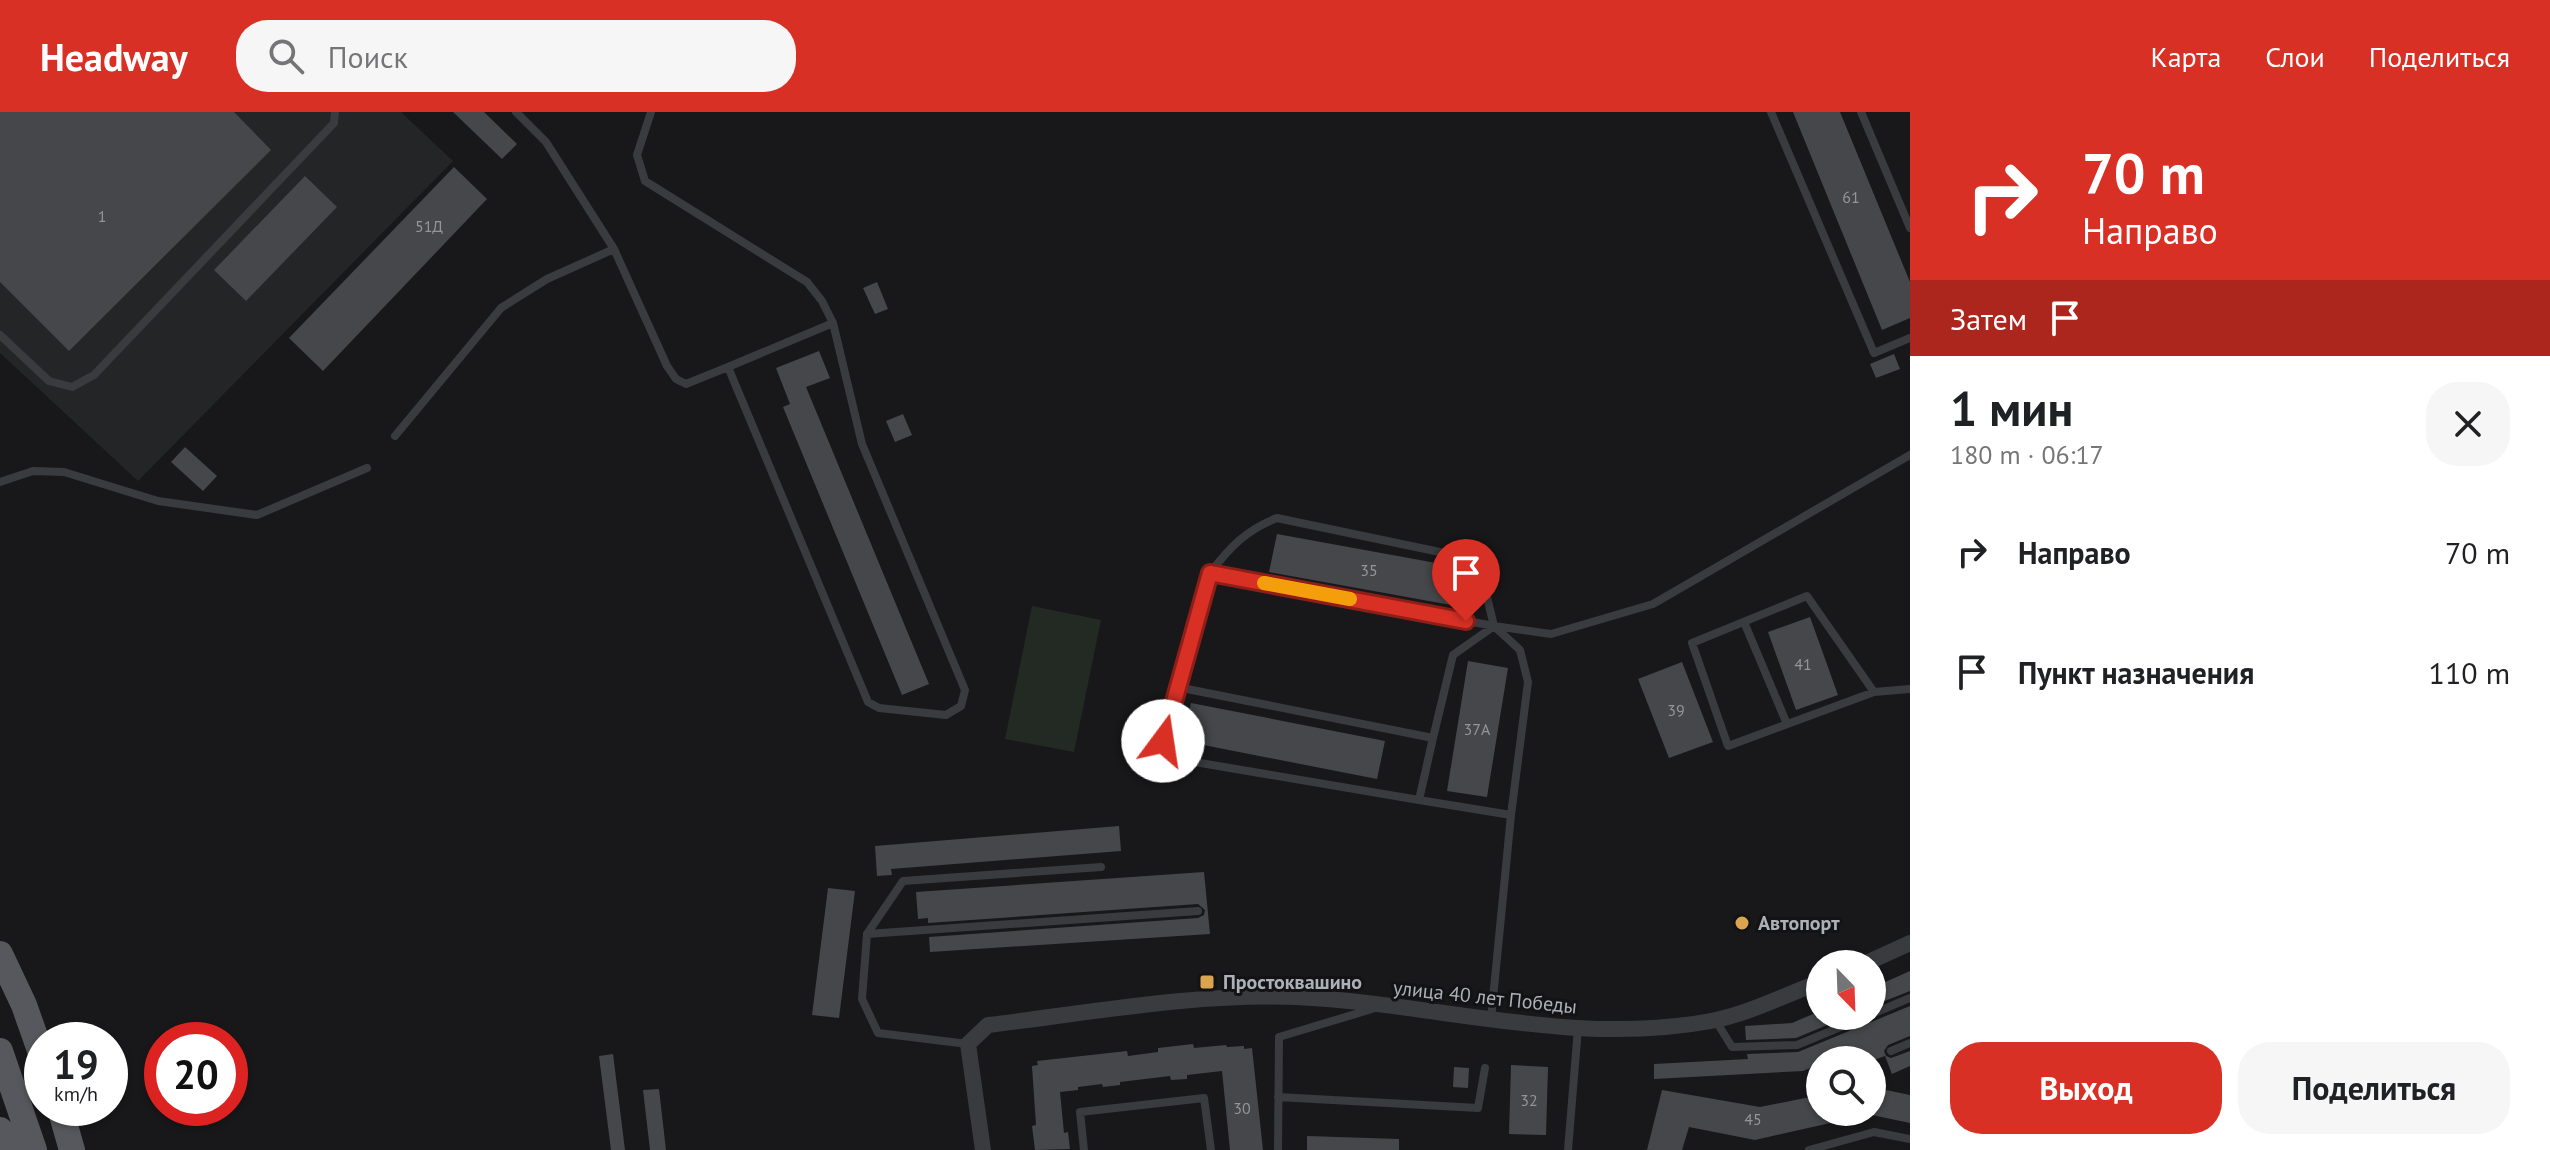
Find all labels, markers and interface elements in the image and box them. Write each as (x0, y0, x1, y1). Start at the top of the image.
search box (236, 20, 796, 92)
text: Headway (40, 32, 188, 81)
icon: search (264, 34, 308, 78)
text: Поиск (328, 37, 408, 76)
text: Карта (2151, 38, 2221, 75)
text: Слои (2265, 38, 2325, 75)
text: Поделиться (2369, 38, 2510, 75)
text: 70 m (2082, 137, 2205, 209)
icon: right (1950, 144, 2054, 248)
house number: 61 (1842, 187, 1860, 207)
house number: 1 (98, 206, 106, 226)
text: Направо (2082, 207, 2218, 254)
house number: 51Д (415, 216, 443, 236)
icon: arrive (2043, 296, 2087, 340)
text: Затем (1950, 299, 2027, 338)
text: 1 мин (1950, 377, 2073, 439)
button: close (2426, 382, 2510, 466)
text: 180 m · 06:17 (1950, 438, 2104, 471)
icon: right (1950, 530, 1994, 574)
text: Направо (2018, 533, 2131, 572)
text: 70 m (2445, 533, 2510, 572)
pin (1432, 539, 1500, 621)
icon: arrive (1444, 551, 1488, 595)
house number: 35 (1360, 560, 1378, 580)
icon: arrive (1950, 650, 1994, 694)
text: Пункт назначения (2018, 653, 2254, 692)
text: 110 m (2429, 653, 2510, 692)
house number: 41 (1794, 654, 1812, 674)
position arrow (1121, 699, 1205, 783)
house number: 39 (1667, 700, 1685, 720)
house number: 37А (1464, 719, 1491, 739)
place label: Автопорт (1758, 910, 1840, 936)
marker: Автопорт (1733, 914, 1751, 932)
north arrow (1806, 950, 1886, 1030)
map controls (1806, 950, 1886, 1126)
place label: Простоквашино (1223, 969, 1362, 995)
marker: Простоквашино (1198, 973, 1216, 991)
street label: улица 40 лет Победы (1392, 974, 1578, 1020)
speed limit sign: 20 (144, 1022, 248, 1126)
text: 19 (53, 1038, 99, 1090)
button: Выход (1950, 1042, 2222, 1134)
button: Поделиться (2238, 1042, 2510, 1134)
button: search (1806, 1046, 1886, 1126)
text: km/h (54, 1081, 98, 1107)
house number: 32 (1520, 1090, 1538, 1110)
house number: 30 (1233, 1098, 1251, 1118)
house number: 45 (1744, 1109, 1762, 1129)

